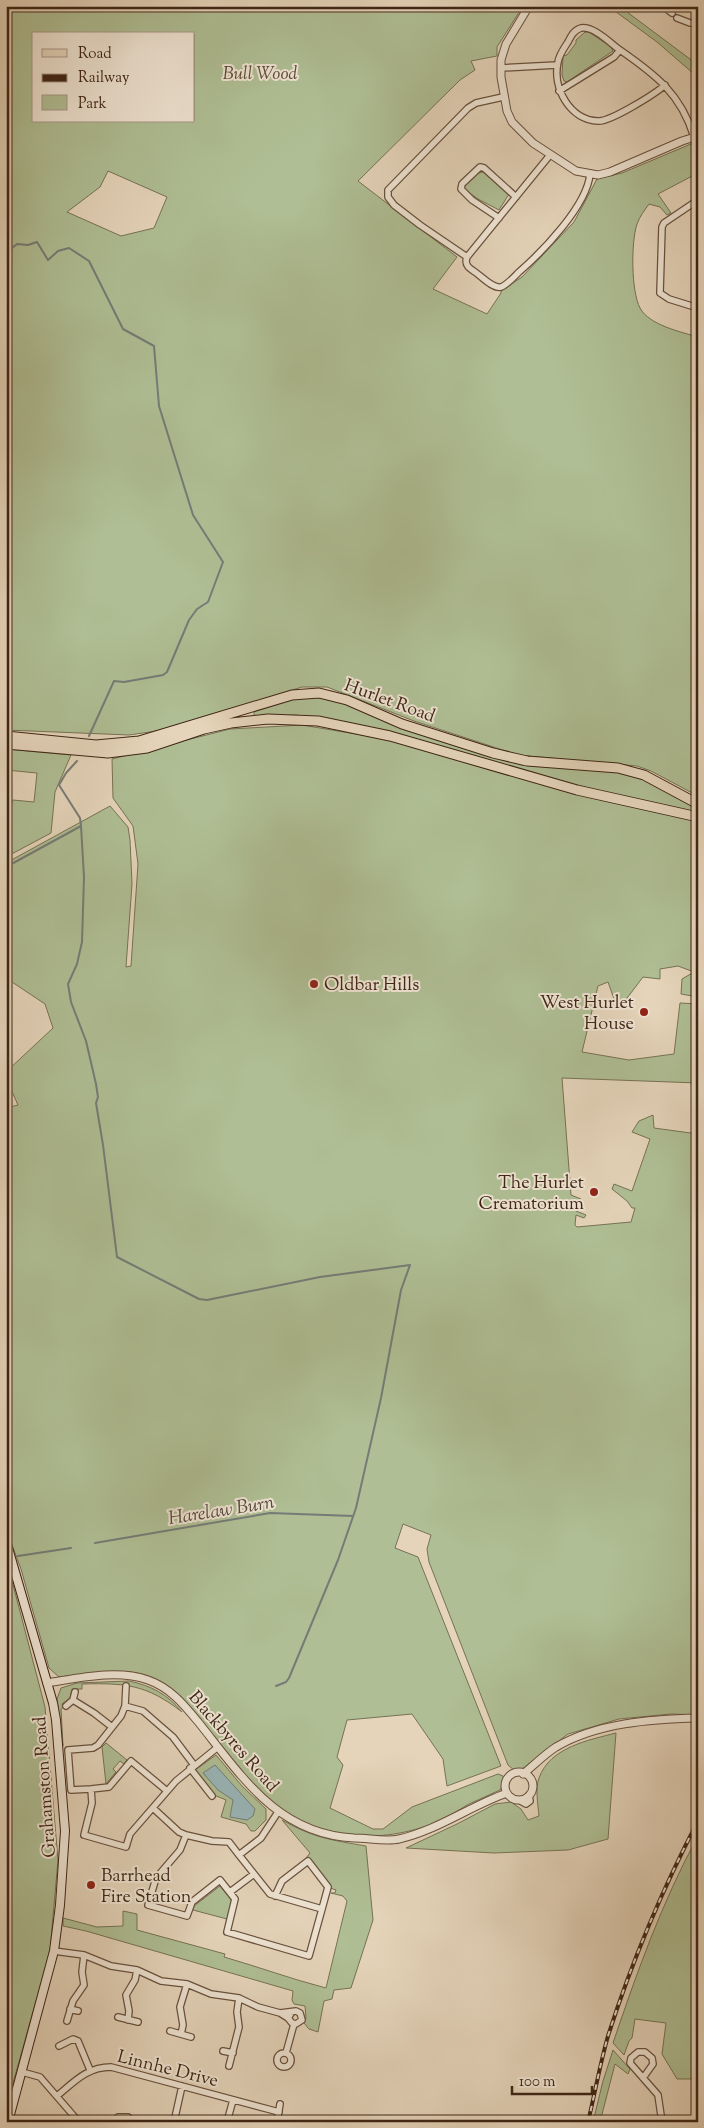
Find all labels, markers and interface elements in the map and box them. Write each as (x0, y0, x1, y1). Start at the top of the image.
legend (32, 32, 195, 122)
text: Road (78, 44, 112, 65)
park label: Bull Wood (223, 62, 297, 88)
text: Railway (78, 68, 130, 89)
text: Park (78, 94, 107, 115)
street label: Hurlet Road (340, 673, 438, 730)
place label: Oldbar Hills (324, 973, 419, 999)
marker: Oldbar Hills (308, 978, 320, 990)
place label: West Hurlet House (540, 991, 634, 1038)
marker: West Hurlet House (638, 1006, 650, 1018)
place label: The Hurlet Crematorium (479, 1171, 584, 1218)
marker: The Hurlet Crematorium (588, 1186, 600, 1198)
water label: Harelaw Burn (167, 1490, 276, 1533)
street label: Blackbyres Road (181, 1686, 284, 1799)
street label: Grahamston Road (28, 1715, 64, 1858)
place label: Barrhead Fire Station (101, 1864, 192, 1911)
marker: Barrhead Fire Station (85, 1879, 97, 1891)
street label: Linnhe Drive (114, 2045, 221, 2095)
scale bar (512, 2063, 592, 2095)
text: 100 m (519, 2072, 556, 2093)

